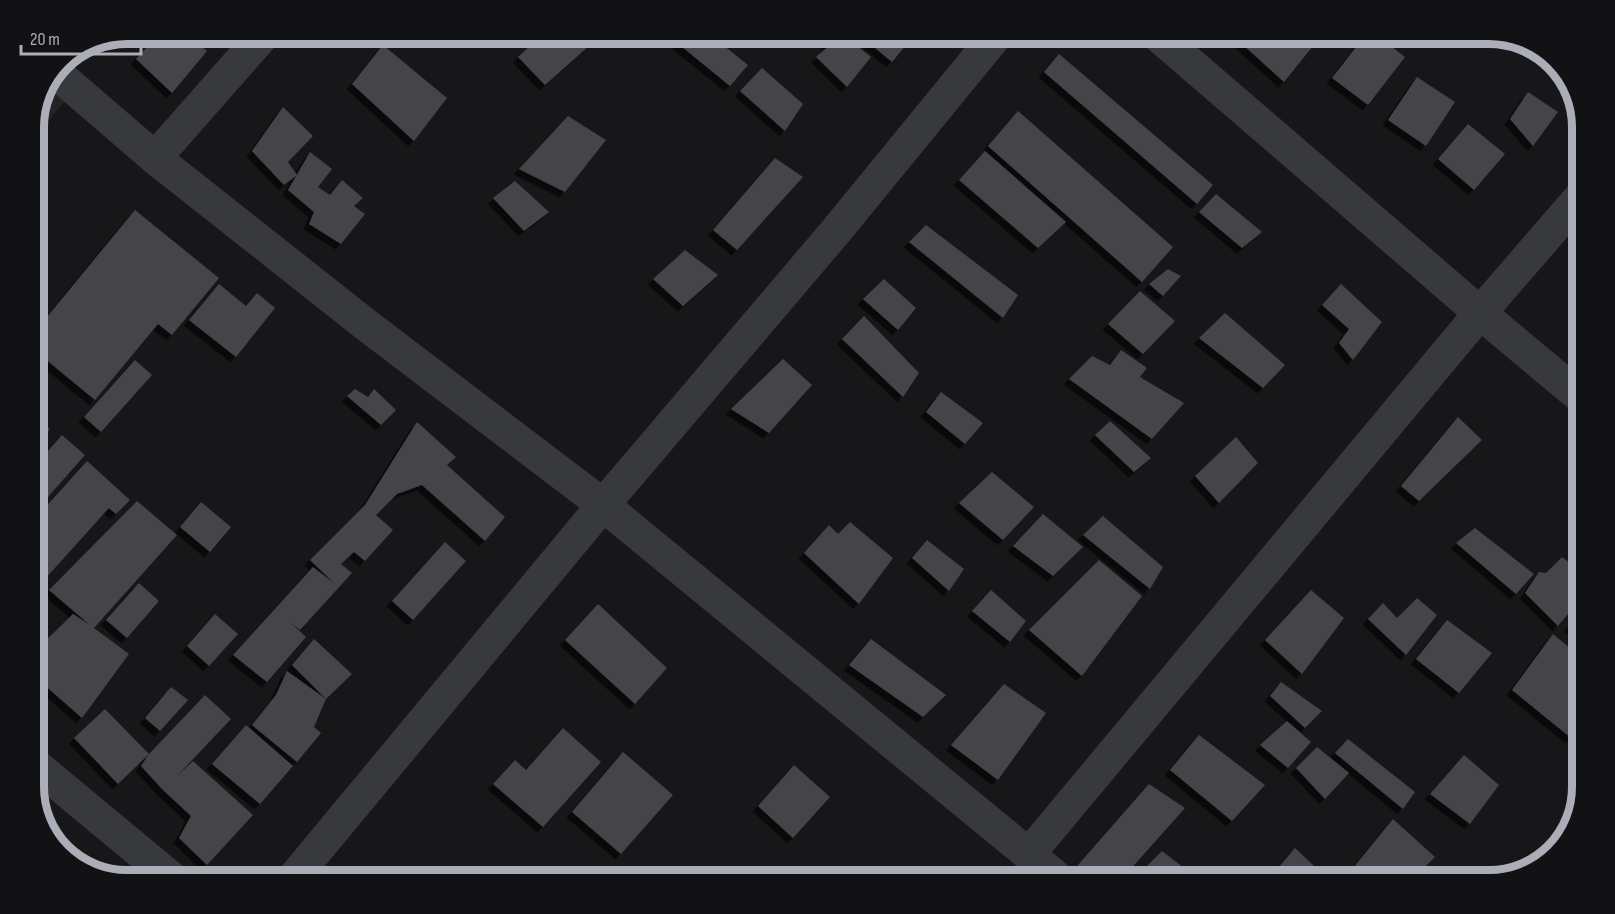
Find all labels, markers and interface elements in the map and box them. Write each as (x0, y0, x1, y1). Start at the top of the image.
scale bar (21, 18, 141, 56)
text: 20 m (30, 29, 60, 50)

